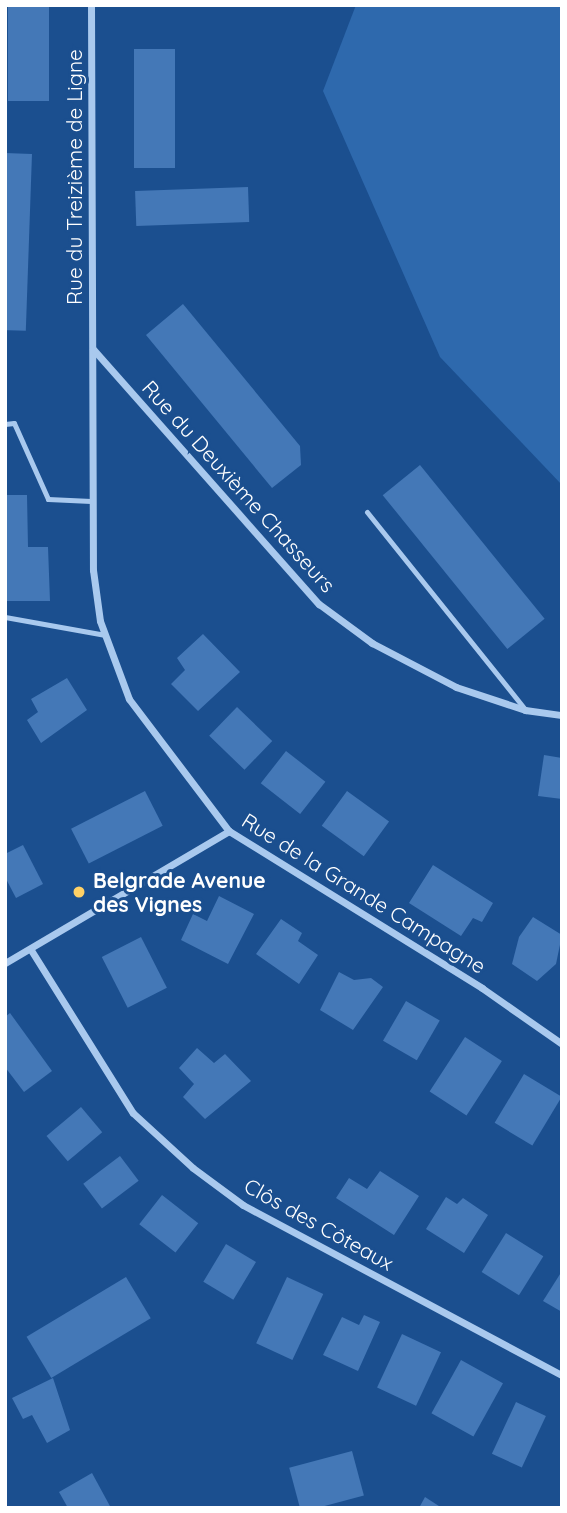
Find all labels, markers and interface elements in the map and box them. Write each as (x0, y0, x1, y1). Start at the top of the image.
street label: Rue du Treizième de Ligne (61, 49, 87, 305)
street label: Rue du Deuxième Chasseurs (137, 375, 341, 597)
street label: Rue de la Grande Campagne (237, 807, 491, 979)
place label: Belgrade Avenue des Vignes (93, 867, 266, 917)
marker: Belgrade Avenue des Vignes (71, 884, 87, 900)
street label: Clôs des Côteaux (240, 1173, 398, 1275)

